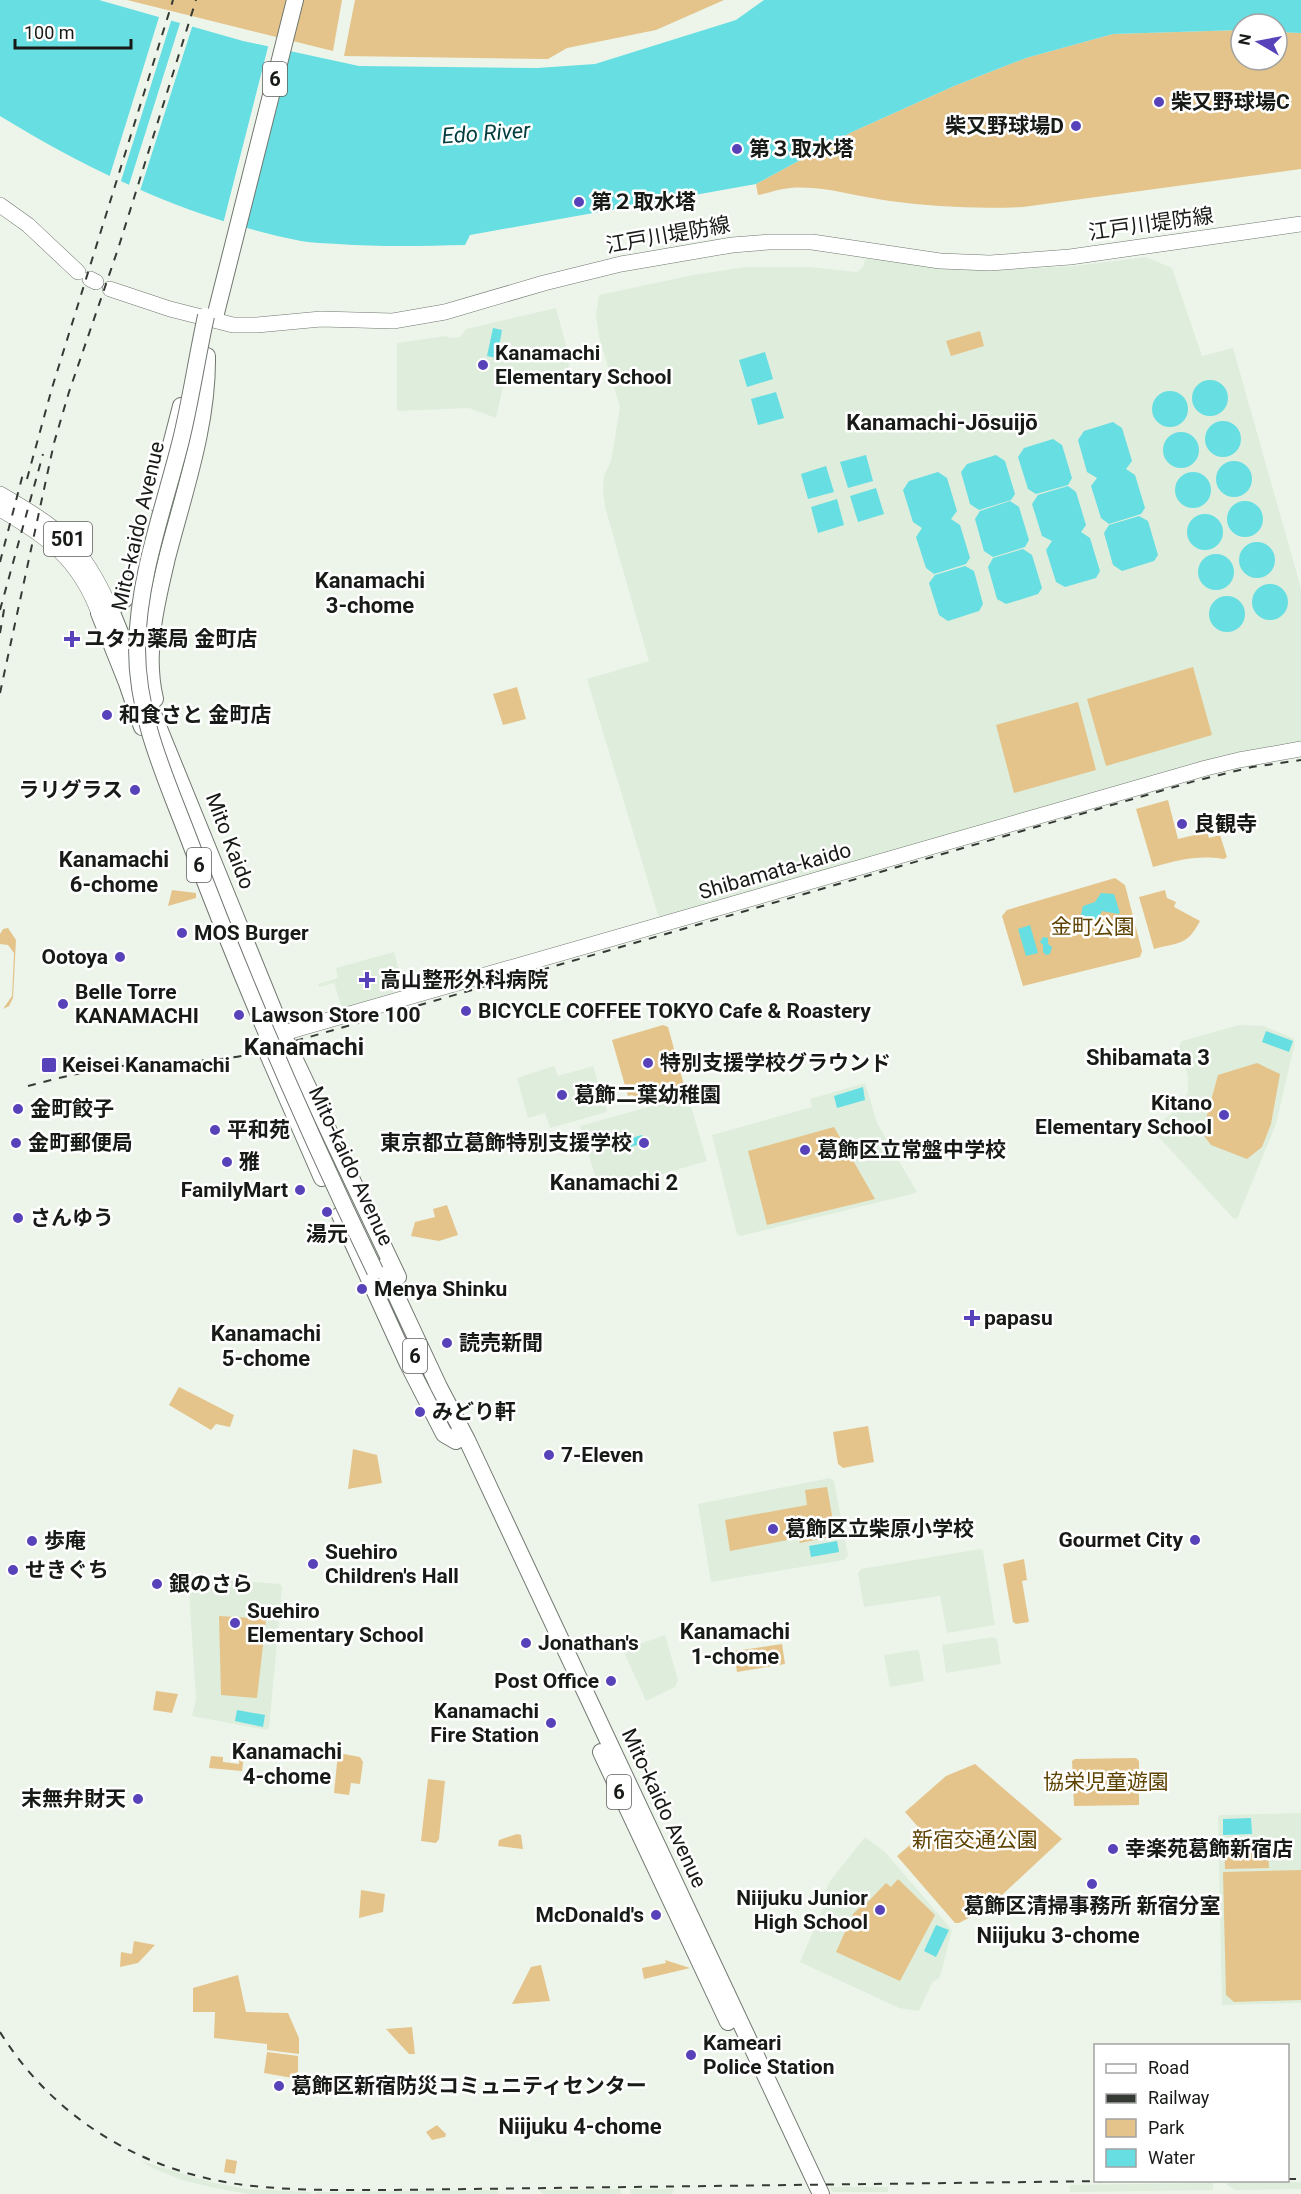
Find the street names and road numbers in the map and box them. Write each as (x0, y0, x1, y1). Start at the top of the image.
road number: 6 (263, 62, 287, 96)
street label: 江戸川堤防線 (1087, 203, 1215, 245)
street label: 江戸川堤防線 (604, 212, 732, 258)
street label: Mito-kaido Avenue (107, 439, 169, 613)
road number: 501 (44, 522, 92, 556)
street label: Mito Kaido (201, 790, 259, 892)
street label: Shibamata-kaido (696, 838, 854, 904)
road number: 6 (187, 848, 211, 882)
street label: Mito-kaido Avenue (304, 1083, 398, 1249)
road number: 6 (403, 1339, 427, 1373)
street label: Mito-kaido Avenue (617, 1725, 711, 1891)
road number: 6 (607, 1775, 631, 1809)

